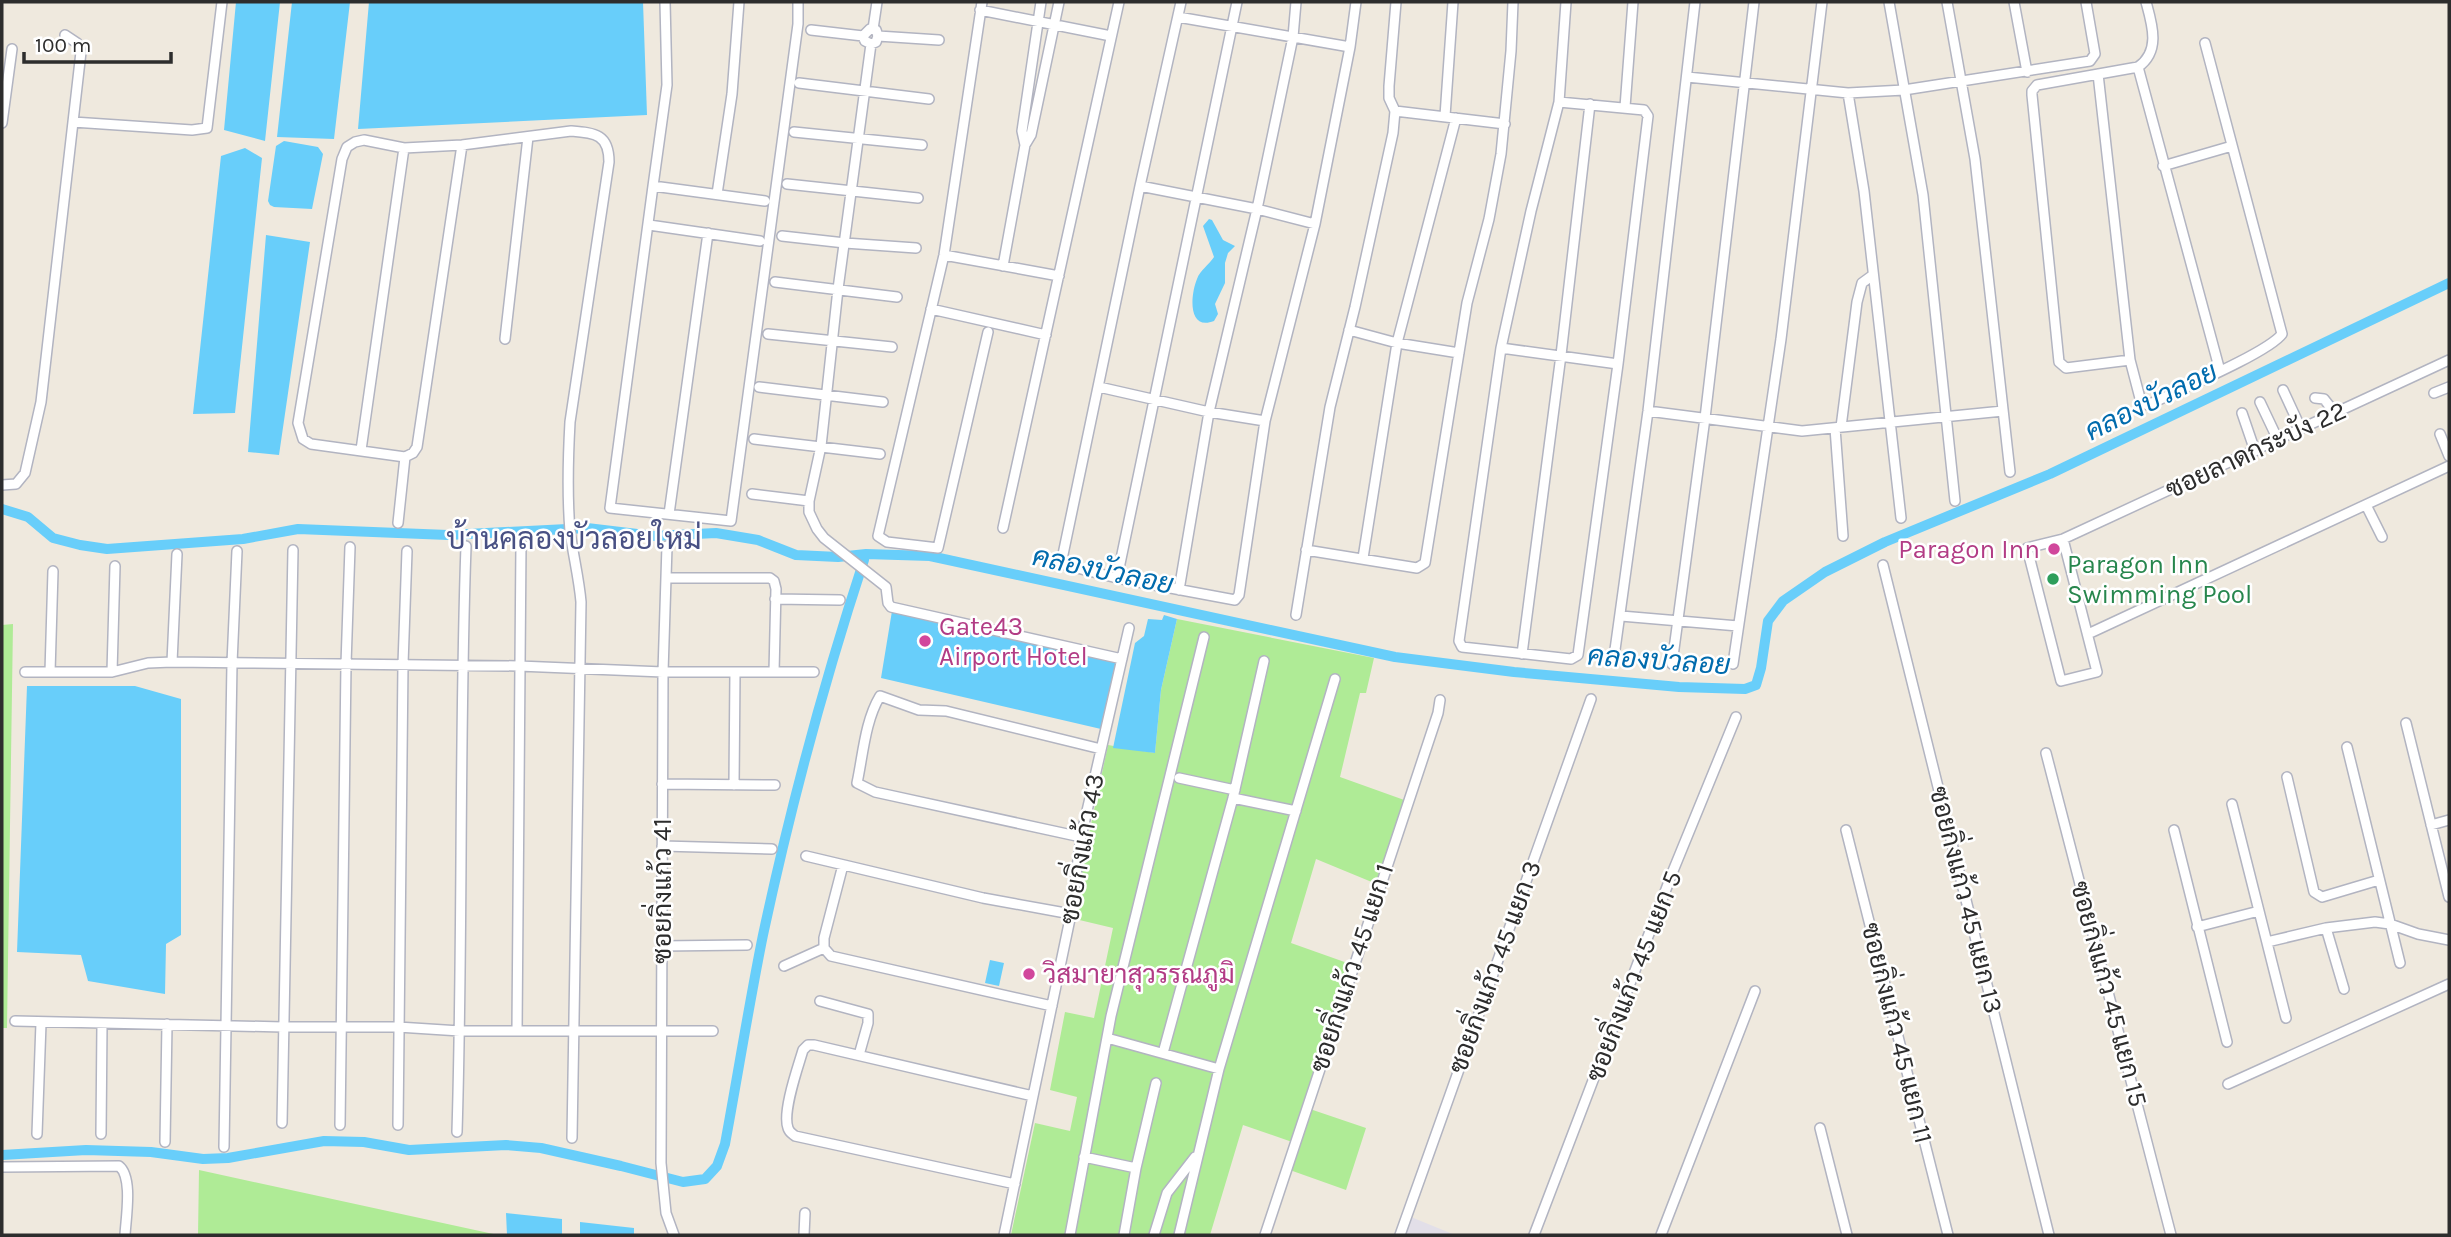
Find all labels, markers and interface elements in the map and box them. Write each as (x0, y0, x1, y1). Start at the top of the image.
scale bar (24, 21, 172, 65)
text: 100 m (35, 33, 92, 57)
water label: คลองบัวลอย (2078, 353, 2223, 447)
street label: ซอยลาดกระบัง 22 (2160, 394, 2351, 505)
district label: บ้านคลองบัวลอยใหม่ (446, 518, 702, 557)
place label: Paragon Inn (1898, 534, 2040, 565)
water label: คลองบัวลอย (1029, 537, 1177, 601)
marker: Paragon Inn (2046, 541, 2062, 557)
place label: Paragon Inn Swimming Pool (2067, 549, 2252, 610)
marker: Paragon Inn Swimming Pool (2045, 571, 2061, 587)
place label: Gate43 Airport Hotel (939, 611, 1088, 672)
marker: Gate43 Airport Hotel (917, 633, 933, 649)
water label: คลองบัวลอย (1586, 637, 1732, 681)
street label: ซอยกิ่งแก้ว 43 (1048, 770, 1110, 927)
street label: ซอยกิ่งแก้ว 45 แยก 13 (1923, 782, 2015, 1017)
street label: ซอยกิ่งแก้ว 41 (641, 818, 678, 964)
street label: ซอยกิ่งแก้ว 45 แยก 3 (1437, 854, 1548, 1078)
street label: ซอยกิ่งแก้ว 45 แยก 1 (1298, 858, 1400, 1076)
street label: ซอยกิ่งแก้ว 45 แยก 5 (1574, 864, 1689, 1086)
street label: ซอยกิ่งแก้ว 45 แยก 15 (2064, 876, 2160, 1110)
street label: ซอยกิ่งแก้ว 45 แยก 11 (1855, 918, 1945, 1146)
place label: วิสมายาสุวรรณภูมิ (1042, 959, 1235, 992)
marker: วิสมายาสุวรรณภูมิ (1021, 966, 1037, 982)

